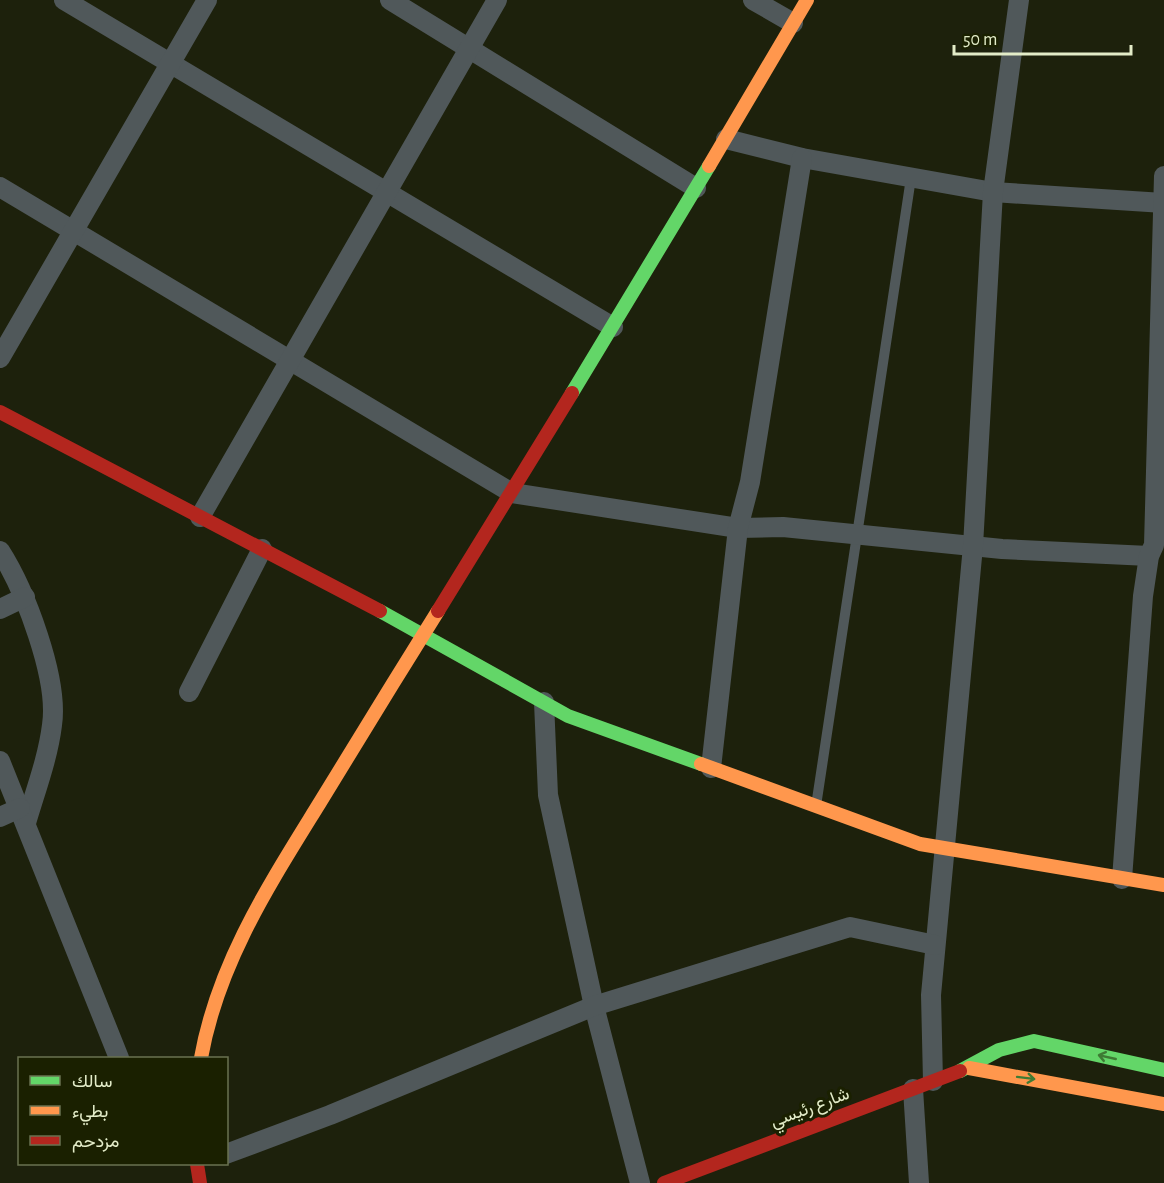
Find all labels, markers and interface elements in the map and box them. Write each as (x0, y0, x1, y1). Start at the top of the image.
scale bar (954, 18, 1131, 56)
text: 50 m (963, 31, 997, 49)
one-way arrow (1098, 1051, 1117, 1062)
legend (18, 1057, 228, 1165)
text: سالك (72, 1073, 112, 1091)
one-way arrow (1016, 1073, 1036, 1084)
street label: شارع رئيسي (768, 1085, 854, 1136)
text: بطيء (72, 1103, 108, 1126)
text: مزدحم (72, 1133, 119, 1153)

